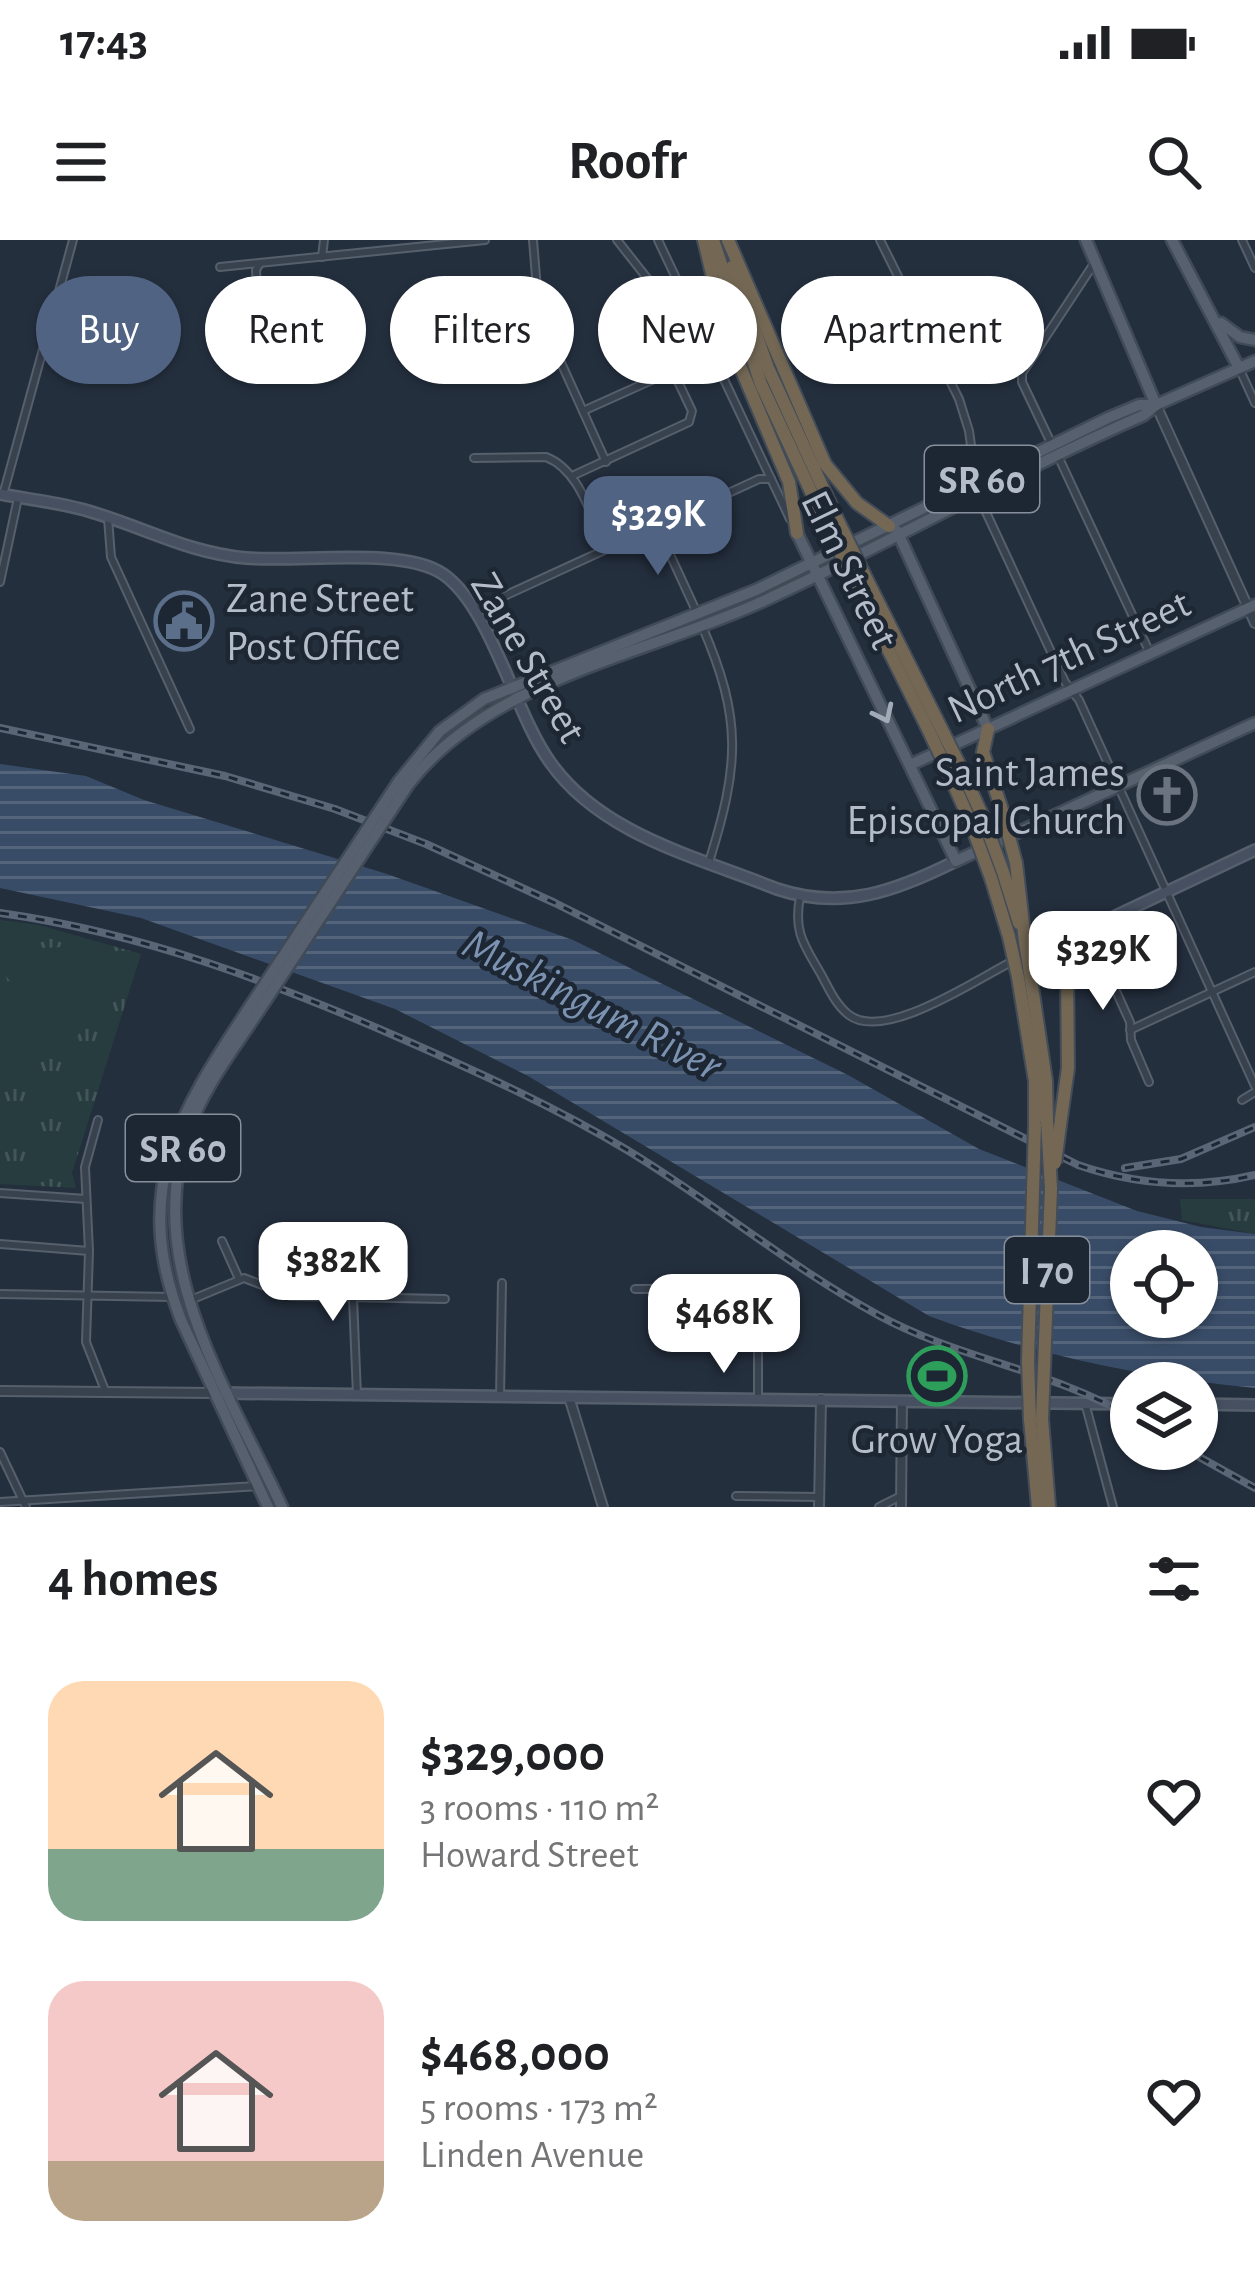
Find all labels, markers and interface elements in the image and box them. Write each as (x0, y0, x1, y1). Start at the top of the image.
text: 17:43 (60, 19, 148, 64)
icon: menu (48, 129, 114, 195)
icon: search (1141, 129, 1207, 195)
text: Roofr (568, 135, 687, 189)
chip: Buy (36, 276, 181, 384)
chip: Rent (205, 276, 366, 384)
chip: Filters (390, 276, 574, 384)
chip: New (598, 276, 757, 384)
chip: Apartment (781, 276, 1044, 384)
road number: SR 60 (925, 446, 1039, 512)
pin: $329K (574, 476, 742, 578)
street label: Elm Street (793, 484, 905, 655)
text: $329K (611, 495, 705, 534)
street label: Zane Street (463, 566, 593, 750)
place label: Zane Street Post Office (226, 578, 414, 668)
street label: North 7th Street (941, 582, 1197, 731)
public building icon: Zane Street Post Office (153, 590, 215, 652)
one-way arrow (870, 702, 893, 723)
place label: Saint James Episcopal Church (847, 752, 1125, 842)
church icon: Saint James Episcopal Church (1136, 764, 1198, 826)
pin: $329K (1019, 911, 1187, 1013)
water label: Muskingum River (456, 921, 729, 1090)
text: $329K (1056, 930, 1150, 969)
road number: SR 60 (126, 1115, 240, 1181)
pin: $382K (249, 1222, 417, 1324)
map controls (1110, 1230, 1218, 1470)
button: locate (1110, 1230, 1218, 1338)
road number: I 70 (1005, 1237, 1089, 1303)
text: $382K (286, 1241, 380, 1280)
pin: $468K (640, 1274, 808, 1376)
text: $468K (675, 1293, 773, 1332)
sports icon: Grow Yoga (906, 1345, 968, 1407)
button: layers (1110, 1362, 1218, 1470)
place label: Grow Yoga (851, 1419, 1023, 1461)
icon: filters (1141, 1546, 1207, 1612)
text: 4 homes (48, 1554, 218, 1605)
icon: home (144, 1729, 288, 1873)
text: $329,000 (420, 1729, 605, 1780)
icon: heart (1141, 1768, 1207, 1834)
text: 3 rooms · 110 m² (420, 1789, 659, 1828)
text: Howard Street (420, 1836, 639, 1875)
icon: home (144, 2029, 288, 2173)
text: $468,000 (420, 2029, 610, 2080)
icon: heart (1141, 2068, 1207, 2134)
text: 5 rooms · 173 m² (420, 2089, 658, 2128)
text: Linden Avenue (420, 2136, 644, 2175)

